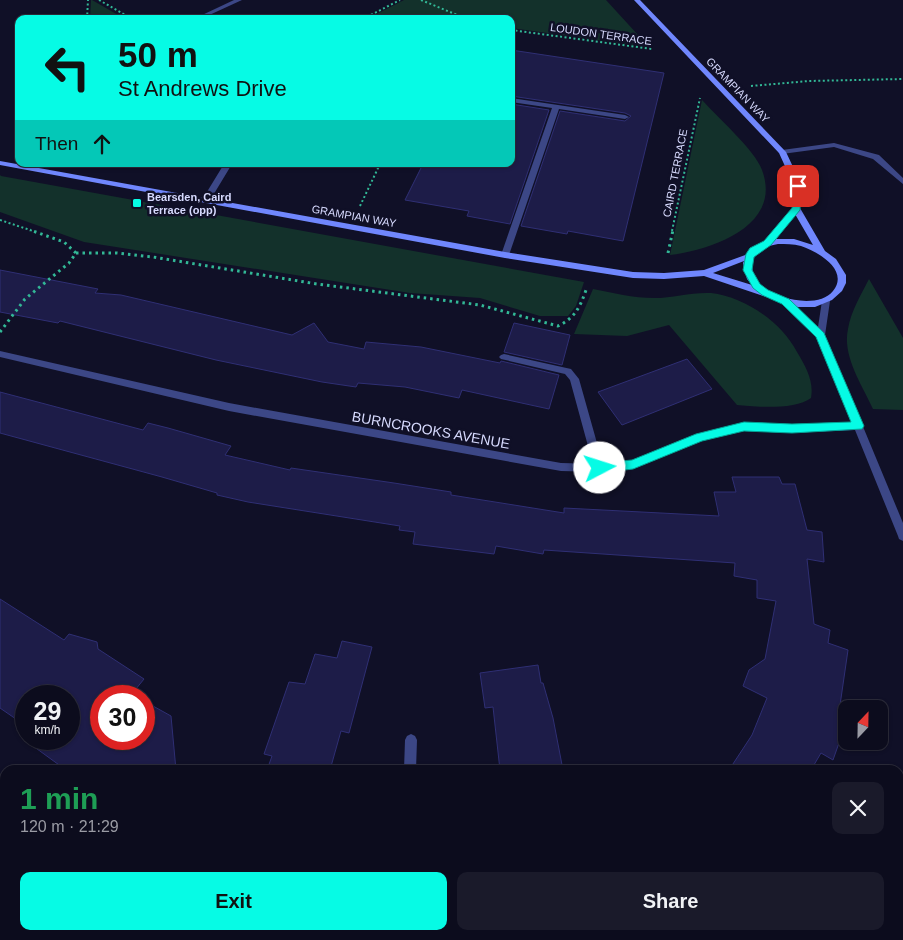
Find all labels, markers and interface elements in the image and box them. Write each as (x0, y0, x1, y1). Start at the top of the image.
street label: LOUDON TERRACE (549, 21, 653, 47)
icon: left (35, 35, 100, 100)
text: 50 m (118, 35, 198, 74)
street label: GRAMPIAN WAY (704, 55, 772, 125)
text: St Andrews Drive (118, 76, 287, 101)
street label: CAIRD TERRACE (661, 128, 689, 218)
icon: ahead (88, 130, 116, 158)
text: Then (35, 133, 78, 154)
pin (777, 165, 819, 207)
icon: arrive (784, 172, 812, 200)
place label: Bearsden, Caird Terrace (opp) (147, 191, 231, 216)
marker: Bearsden, Caird Terrace (opp) (131, 197, 143, 209)
street label: GRAMPIAN WAY (311, 203, 398, 229)
street label: BURNCROOKS AVENUE (351, 408, 511, 452)
position arrow (573, 441, 625, 493)
speed limit sign: 30 (90, 685, 155, 750)
text: 29 (34, 697, 61, 725)
north arrow (838, 700, 888, 750)
map controls (838, 700, 888, 750)
text: km/h (34, 723, 61, 737)
text: 1 min (20, 782, 98, 815)
button: close (832, 782, 884, 834)
text: 120 m · 21:29 (20, 818, 119, 835)
button: Exit (20, 872, 447, 930)
button: Share (457, 872, 884, 930)

